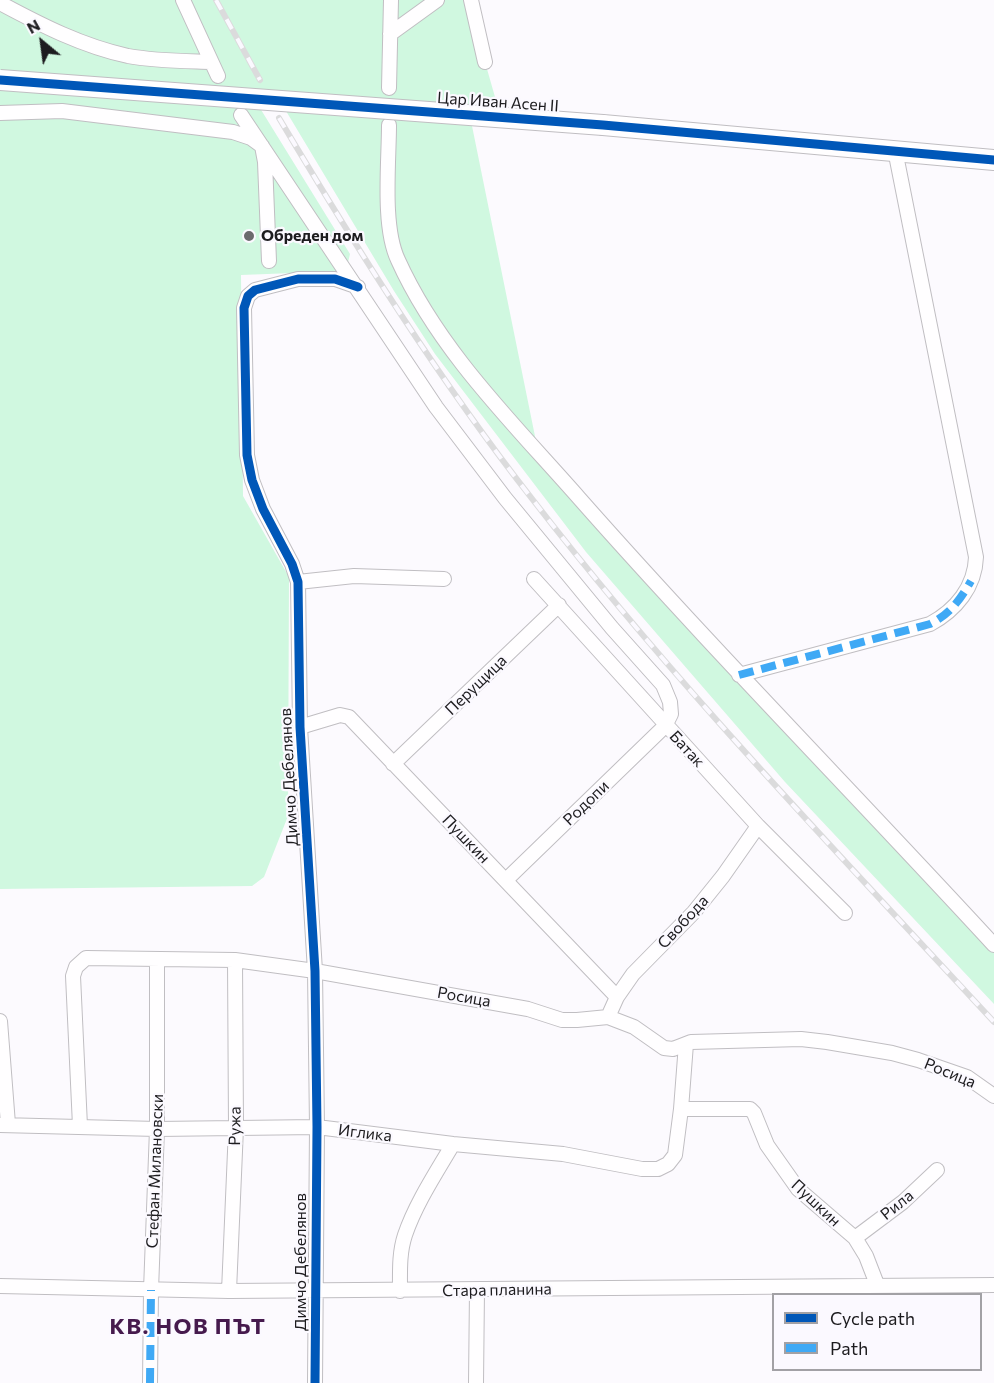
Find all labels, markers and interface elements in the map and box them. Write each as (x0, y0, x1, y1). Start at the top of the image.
north arrow (12, 12, 72, 72)
text: N (23, 15, 43, 37)
street label: Цар Иван Асен II (436, 88, 560, 116)
place label: Обреден дом (261, 226, 363, 246)
marker: Обреден дом (242, 229, 256, 243)
street label: Перущица (441, 651, 511, 719)
street label: Димчо Дебелянов (276, 708, 302, 846)
street label: Батак (665, 727, 709, 771)
street label: Родопи (559, 776, 613, 830)
street label: Пушкин (438, 811, 494, 867)
street label: Свобода (654, 891, 712, 953)
street label: Росица (436, 983, 492, 1011)
street label: Росица (921, 1054, 979, 1092)
street label: Стефан Милановски (143, 1093, 167, 1249)
street label: Ружа (225, 1106, 245, 1146)
street label: Иглика (337, 1120, 393, 1146)
street label: Пушкин (787, 1175, 845, 1231)
street label: Рила (877, 1186, 917, 1224)
street label: Димчо Дебелянов (291, 1193, 311, 1331)
street label: Стара планина (442, 1279, 552, 1301)
legend (772, 1293, 982, 1371)
text: Cycle path (830, 1307, 915, 1329)
district label: КВ. НОВ ПЪТ (110, 1314, 266, 1340)
text: Path (830, 1337, 868, 1359)

